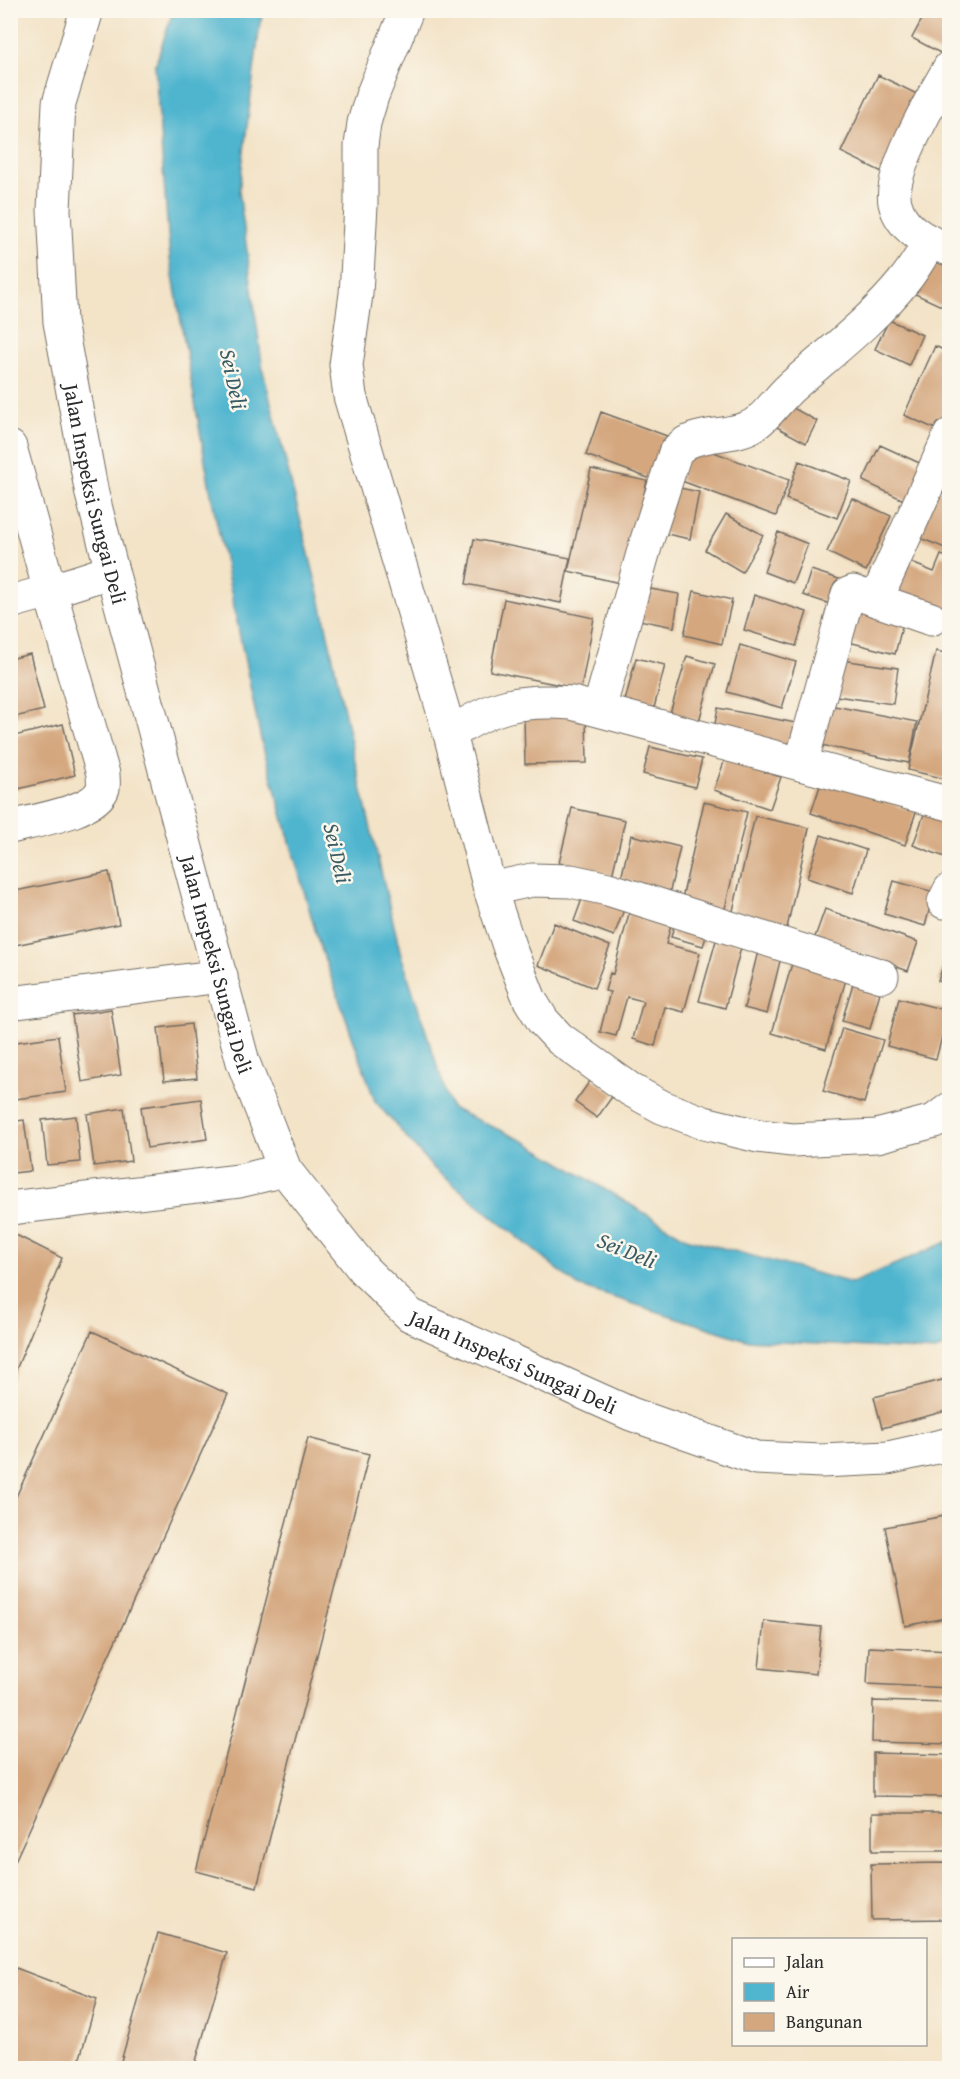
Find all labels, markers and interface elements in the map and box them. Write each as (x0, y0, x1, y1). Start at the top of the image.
water label: Sei Deli (212, 346, 256, 413)
street label: Jalan Inspeksi Sungai Deli (56, 378, 136, 608)
water label: Sei Deli (316, 820, 361, 887)
street label: Jalan Inspeksi Sungai Deli (172, 849, 262, 1078)
water label: Sei Deli (593, 1224, 662, 1276)
street label: Jalan Inspeksi Sungai Deli (402, 1300, 622, 1421)
legend (732, 1938, 927, 2046)
text: Jalan (784, 1948, 824, 1975)
text: Air (786, 1978, 810, 2005)
text: Bangunan (786, 2008, 862, 2035)

